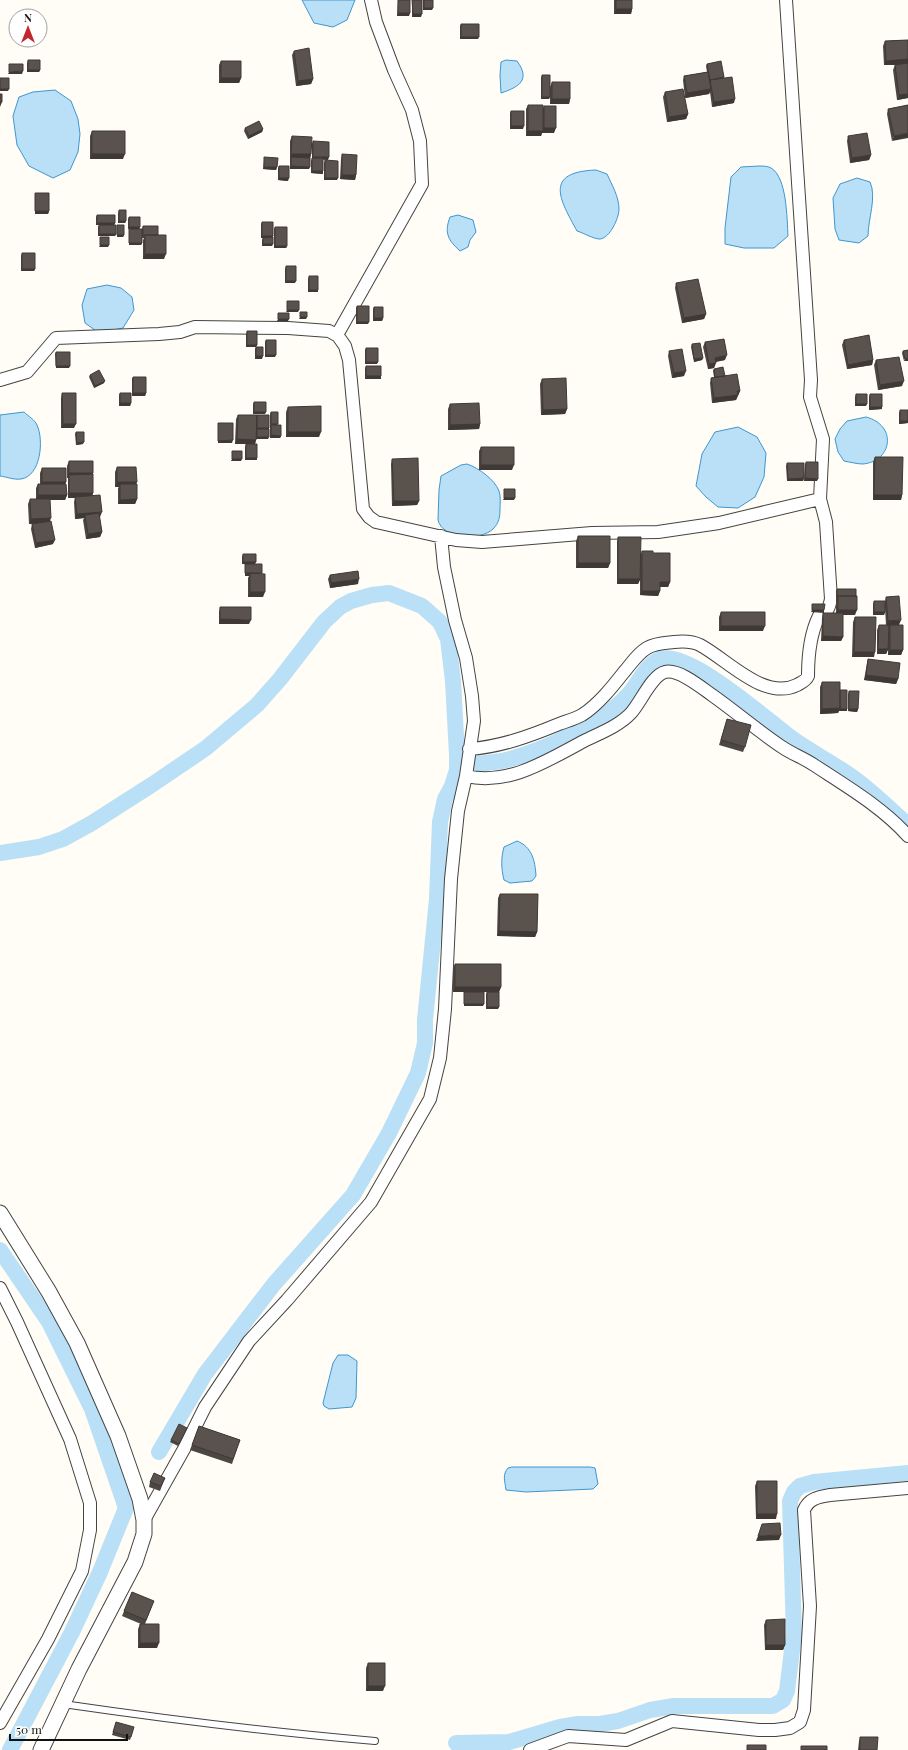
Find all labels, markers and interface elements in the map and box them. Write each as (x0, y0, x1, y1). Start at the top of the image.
north arrow (8, 8, 48, 48)
text: N (24, 10, 32, 25)
scale bar (10, 1716, 127, 1742)
text: 50 m (16, 1721, 42, 1737)

